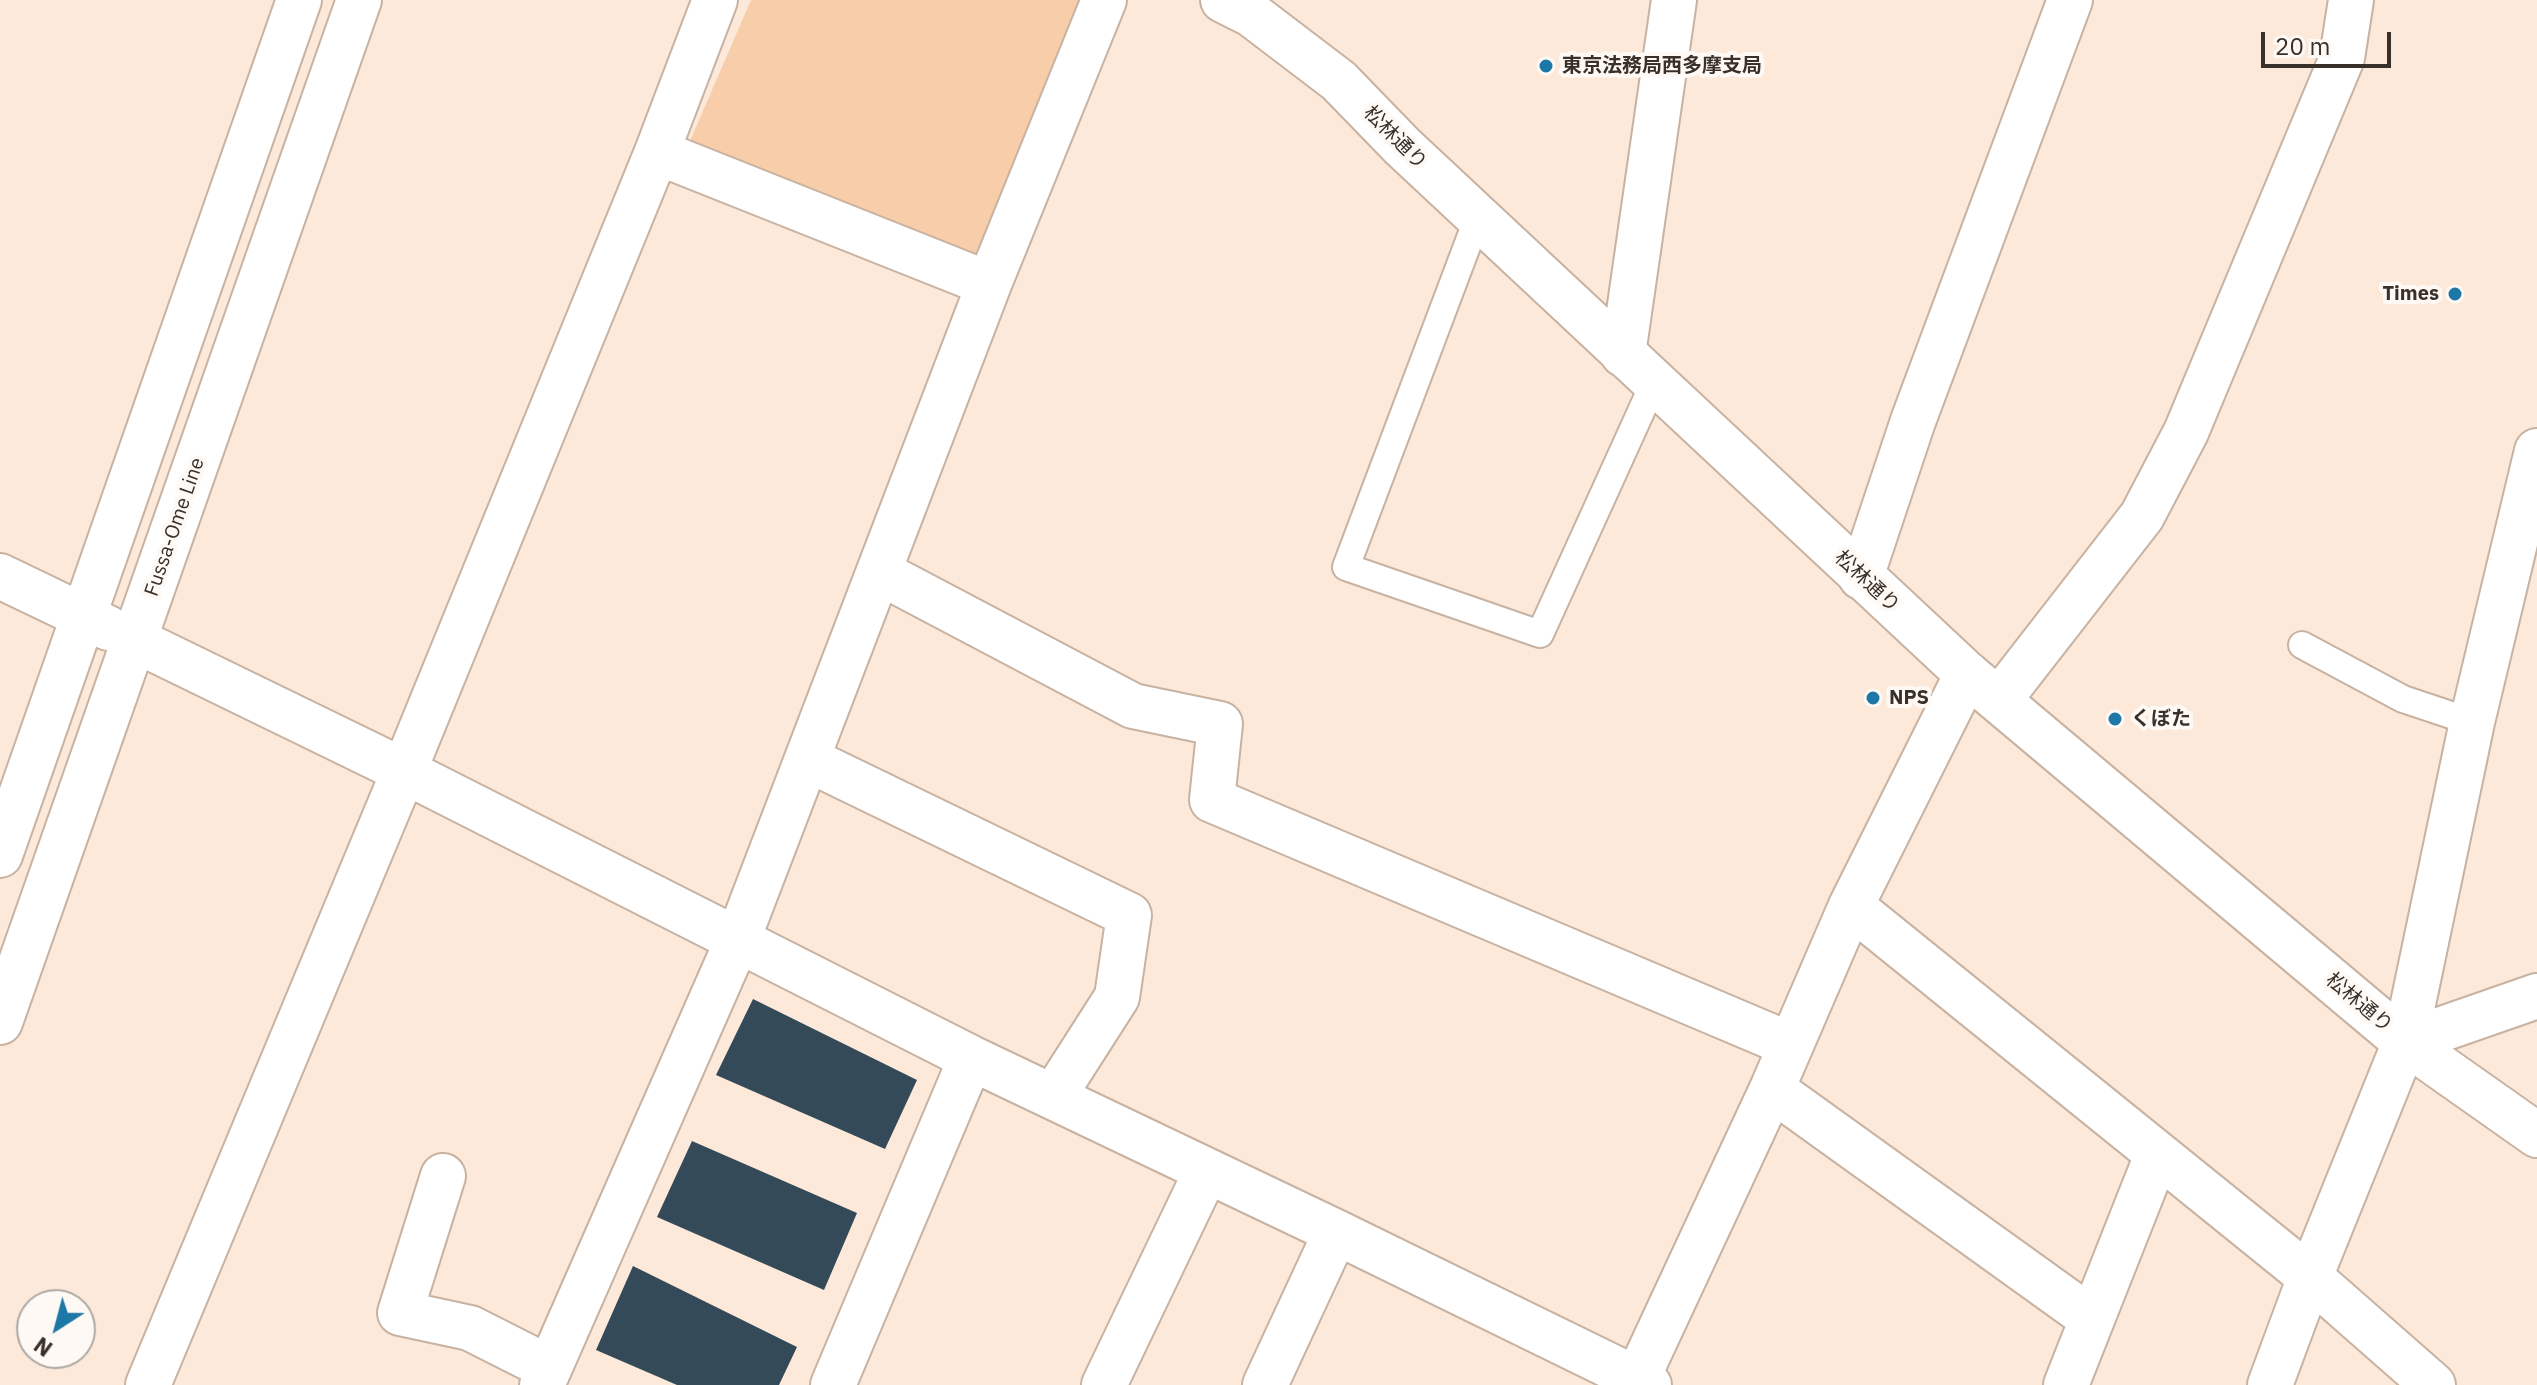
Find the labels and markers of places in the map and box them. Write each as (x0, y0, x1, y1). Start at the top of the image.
place label: 東京法務局西多摩支局 (1562, 54, 1762, 78)
marker: 東京法務局西多摩支局 (1537, 57, 1555, 75)
place label: Times (2382, 282, 2439, 306)
marker: Times (2446, 285, 2464, 303)
place label: NPS (1889, 686, 1929, 710)
marker: NPS (1864, 689, 1882, 707)
place label: くぼた (2131, 707, 2191, 731)
marker: くぼた (2106, 710, 2124, 728)

